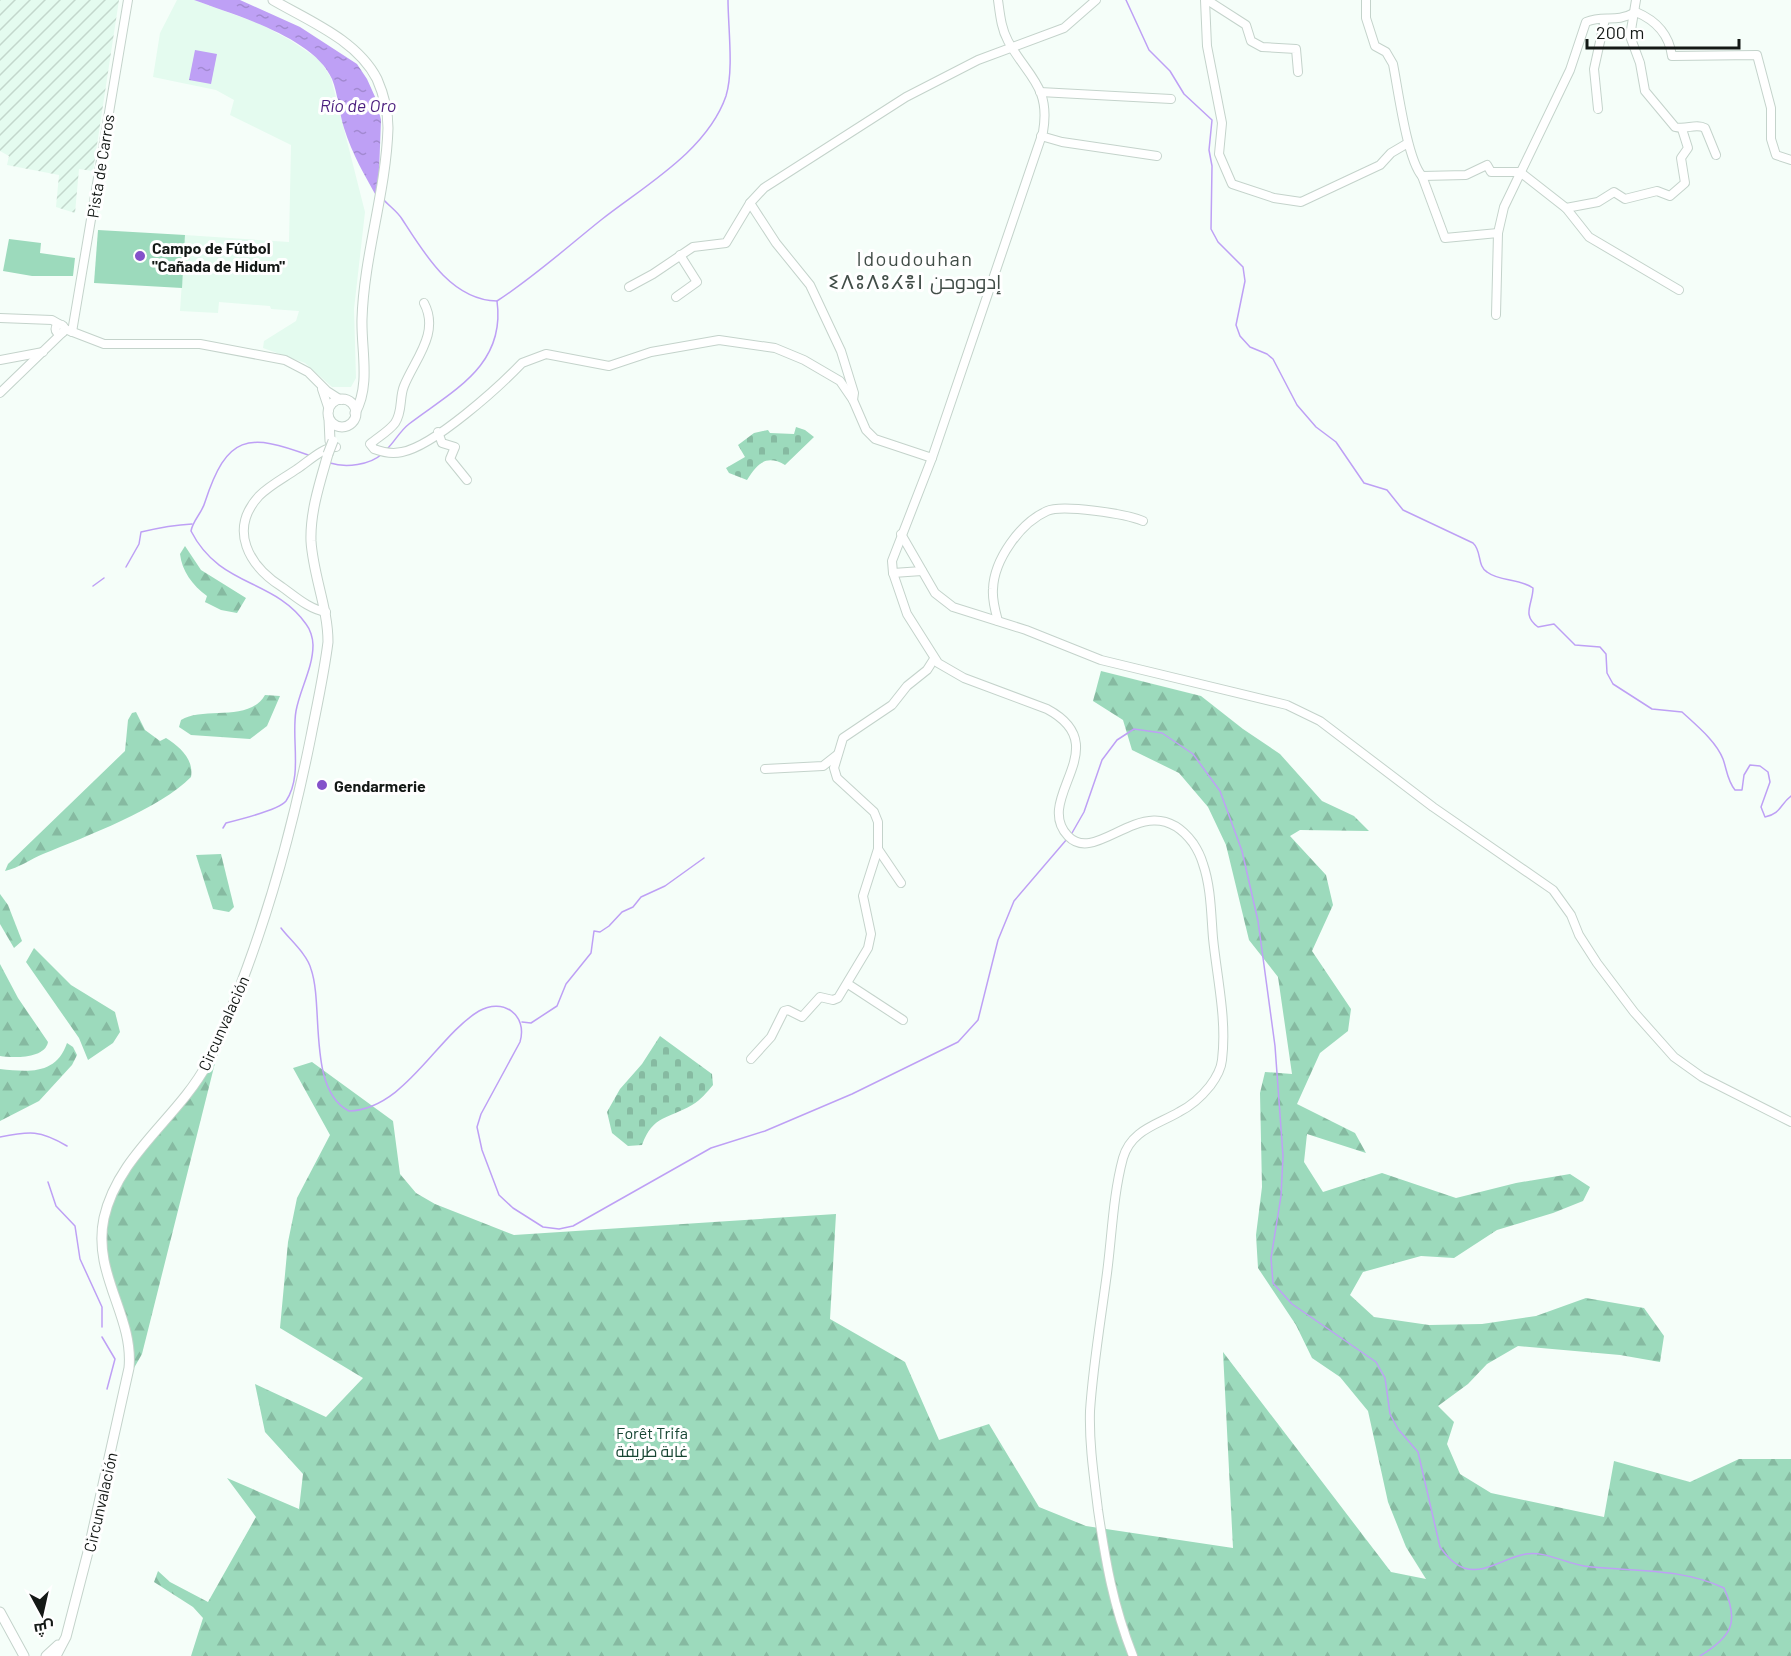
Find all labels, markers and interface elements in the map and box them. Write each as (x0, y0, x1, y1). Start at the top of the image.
scale bar (1587, 12, 1738, 50)
text: 200 m (1596, 21, 1644, 43)
water label: Río de Oro (320, 94, 396, 116)
street label: Pista de Carros (82, 113, 118, 219)
place label: Campo de Fútbol "Cañada de Hidum" (152, 238, 285, 275)
district label: Idoudouhan ⵉⴷⵓⴷⵓⵃⴻⵏ إدودوحن (828, 246, 1002, 295)
marker: Campo de Fútbol "Cañada de Hidum" (133, 249, 147, 263)
place label: Gendarmerie (334, 776, 426, 795)
marker: Gendarmerie (315, 778, 329, 792)
street label: Circunvalación (194, 973, 252, 1073)
park label: Forêt Trifa غابة طريفة (616, 1423, 688, 1461)
street label: Circunvalación (79, 1450, 121, 1554)
north arrow (12, 1584, 72, 1644)
text: ش (33, 1618, 56, 1640)

